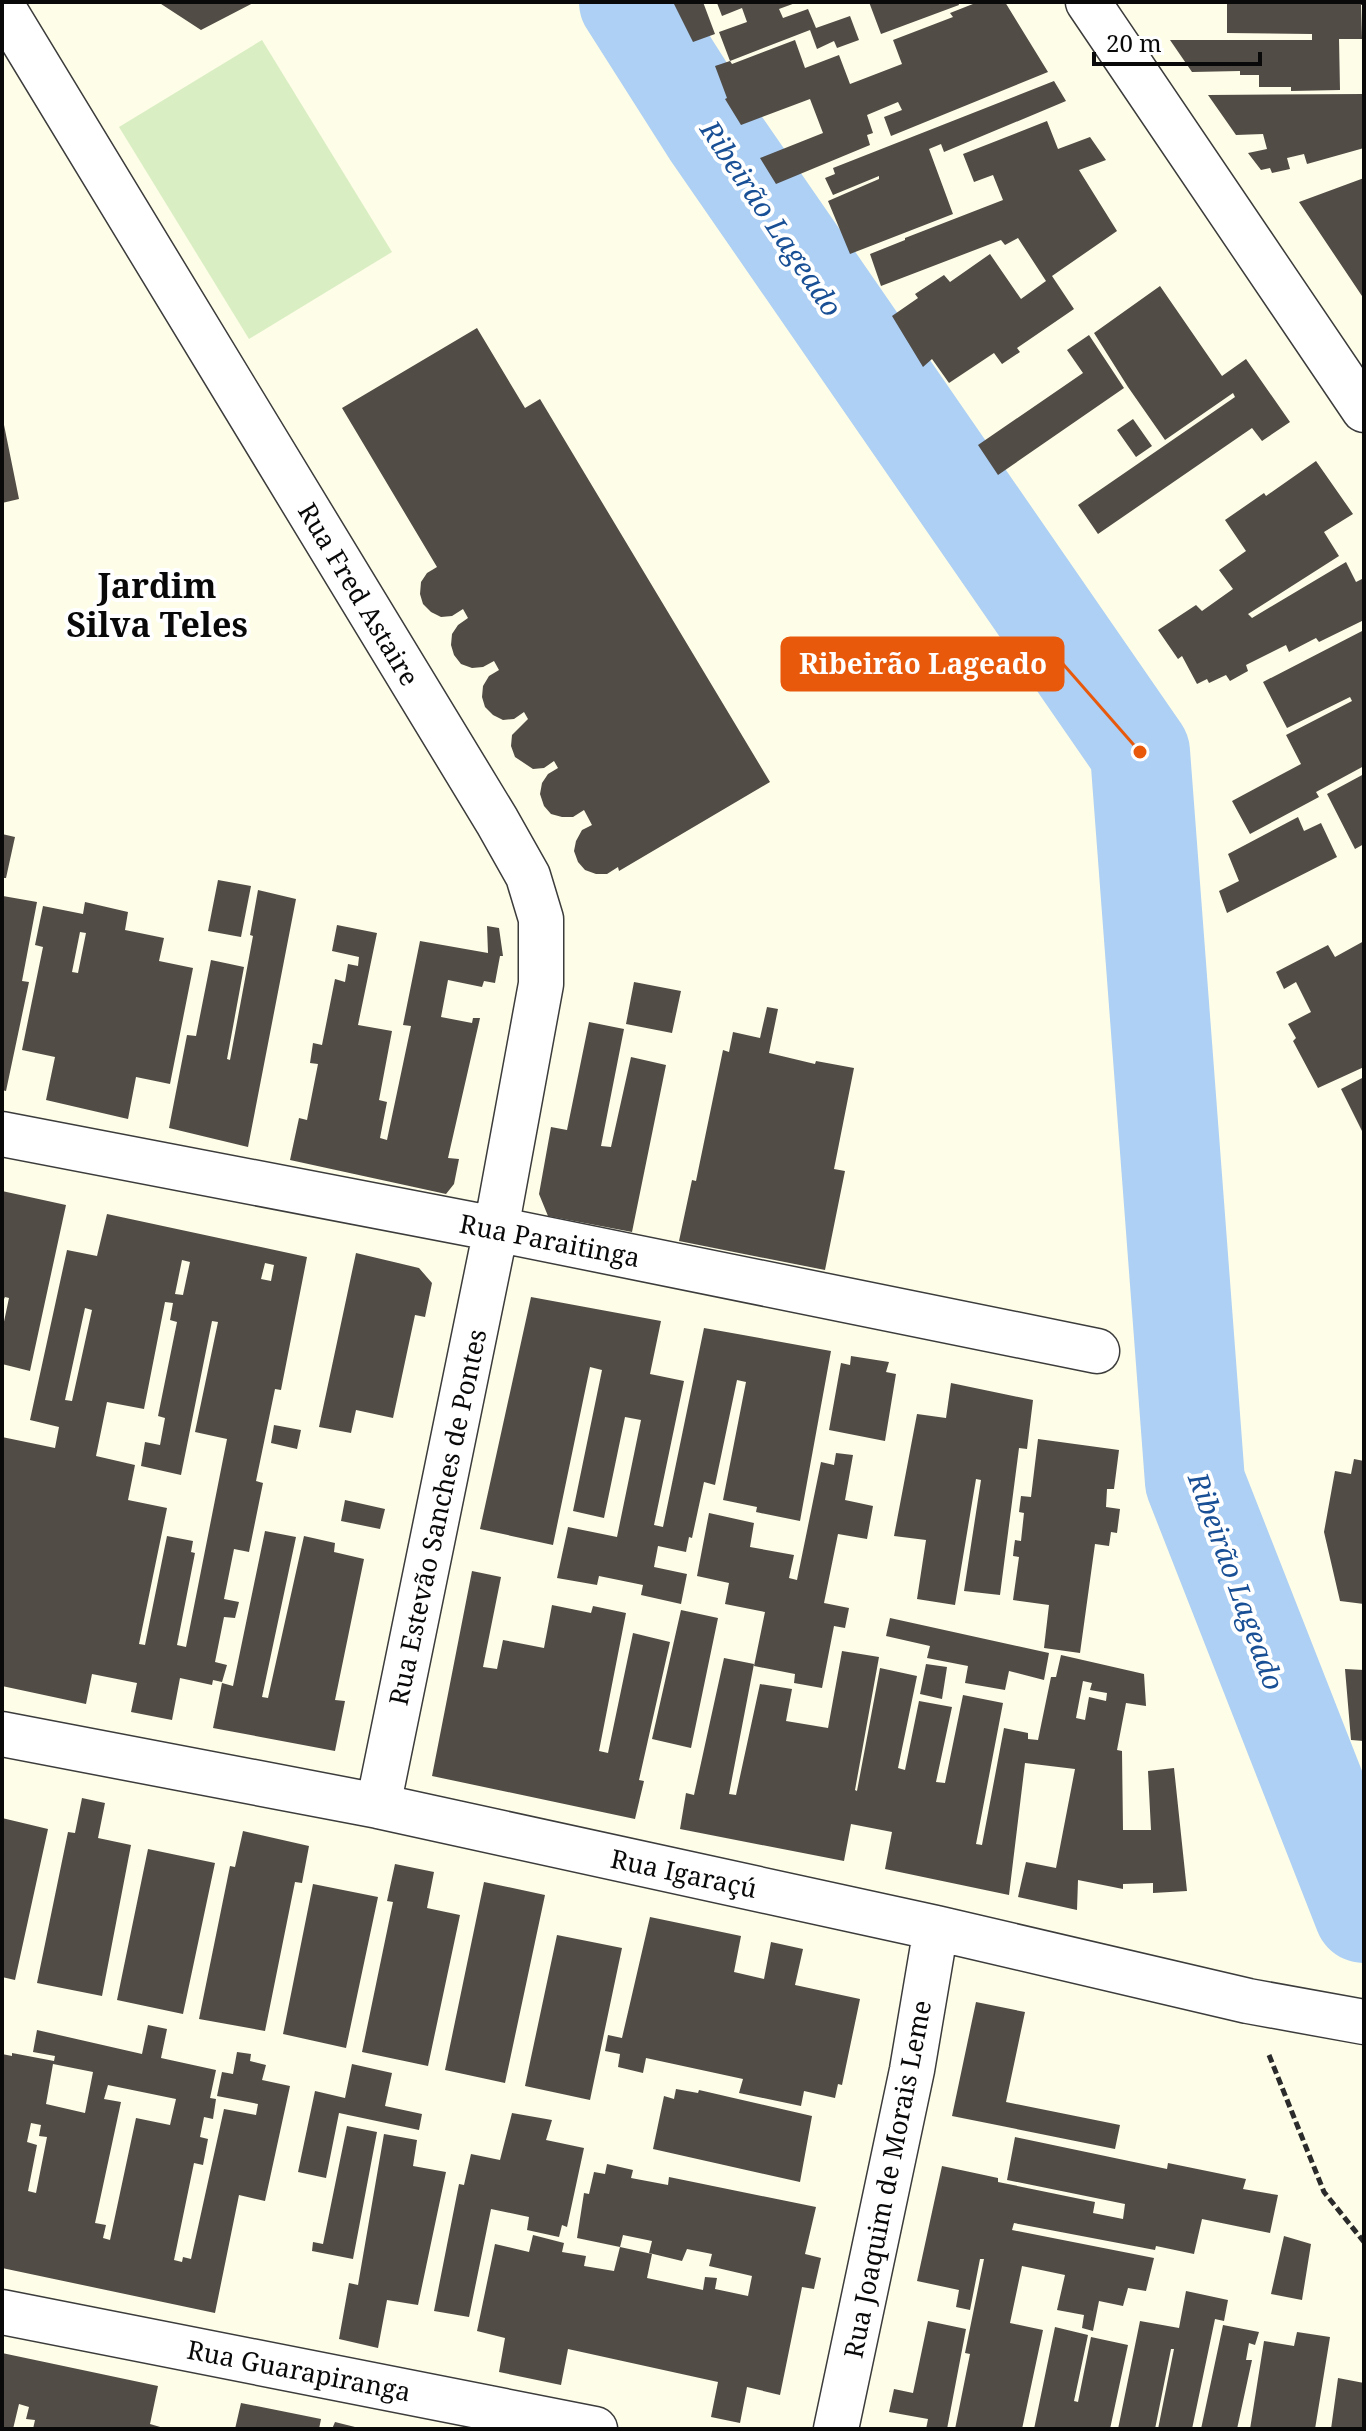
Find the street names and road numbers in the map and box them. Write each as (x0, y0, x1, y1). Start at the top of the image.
street label: Rua Fred Astaire (290, 496, 428, 692)
street label: Rua Paraitinga (457, 1205, 643, 1275)
street label: Rua Estevão Sanches de Pontes (380, 1326, 494, 1708)
street label: Rua Igaraçú (607, 1840, 761, 1906)
street label: Rua Joaquim de Morais Leme (835, 1997, 939, 2361)
street label: Rua Guarapiranga (184, 2331, 414, 2409)

